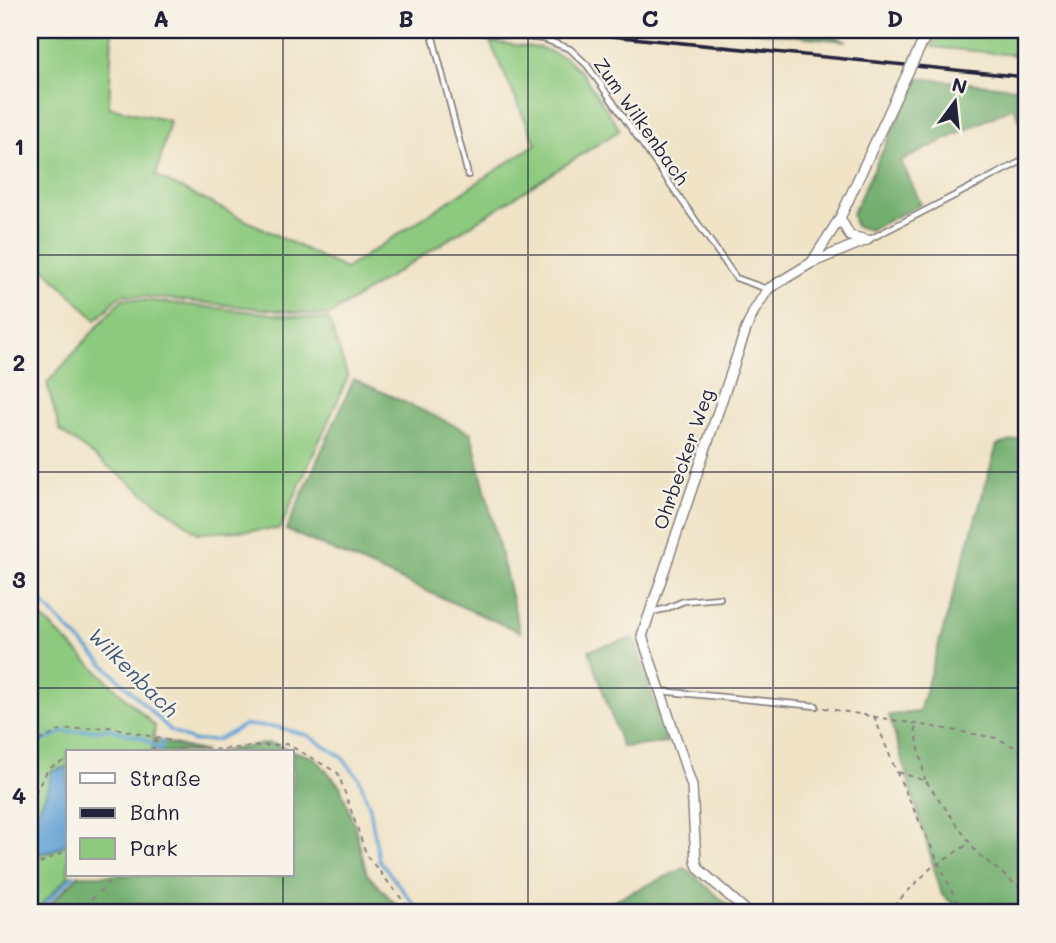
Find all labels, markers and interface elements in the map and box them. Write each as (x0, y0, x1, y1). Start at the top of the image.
text: A (153, 3, 169, 33)
text: B (398, 3, 414, 33)
text: C (641, 3, 659, 33)
text: D (887, 3, 903, 33)
street label: Zum Wilkenbach (589, 52, 695, 190)
north arrow (920, 66, 990, 136)
text: N (949, 71, 970, 99)
text: 1 (14, 131, 24, 161)
text: 2 (13, 347, 25, 377)
street label: Ohrbecker Weg (647, 385, 719, 533)
text: 3 (12, 564, 26, 594)
water label: Wilkenbach (83, 621, 185, 723)
legend (66, 750, 294, 876)
text: Straße (130, 764, 201, 791)
text: 4 (12, 780, 26, 810)
text: Bahn (130, 798, 180, 825)
text: Park (130, 834, 178, 861)

